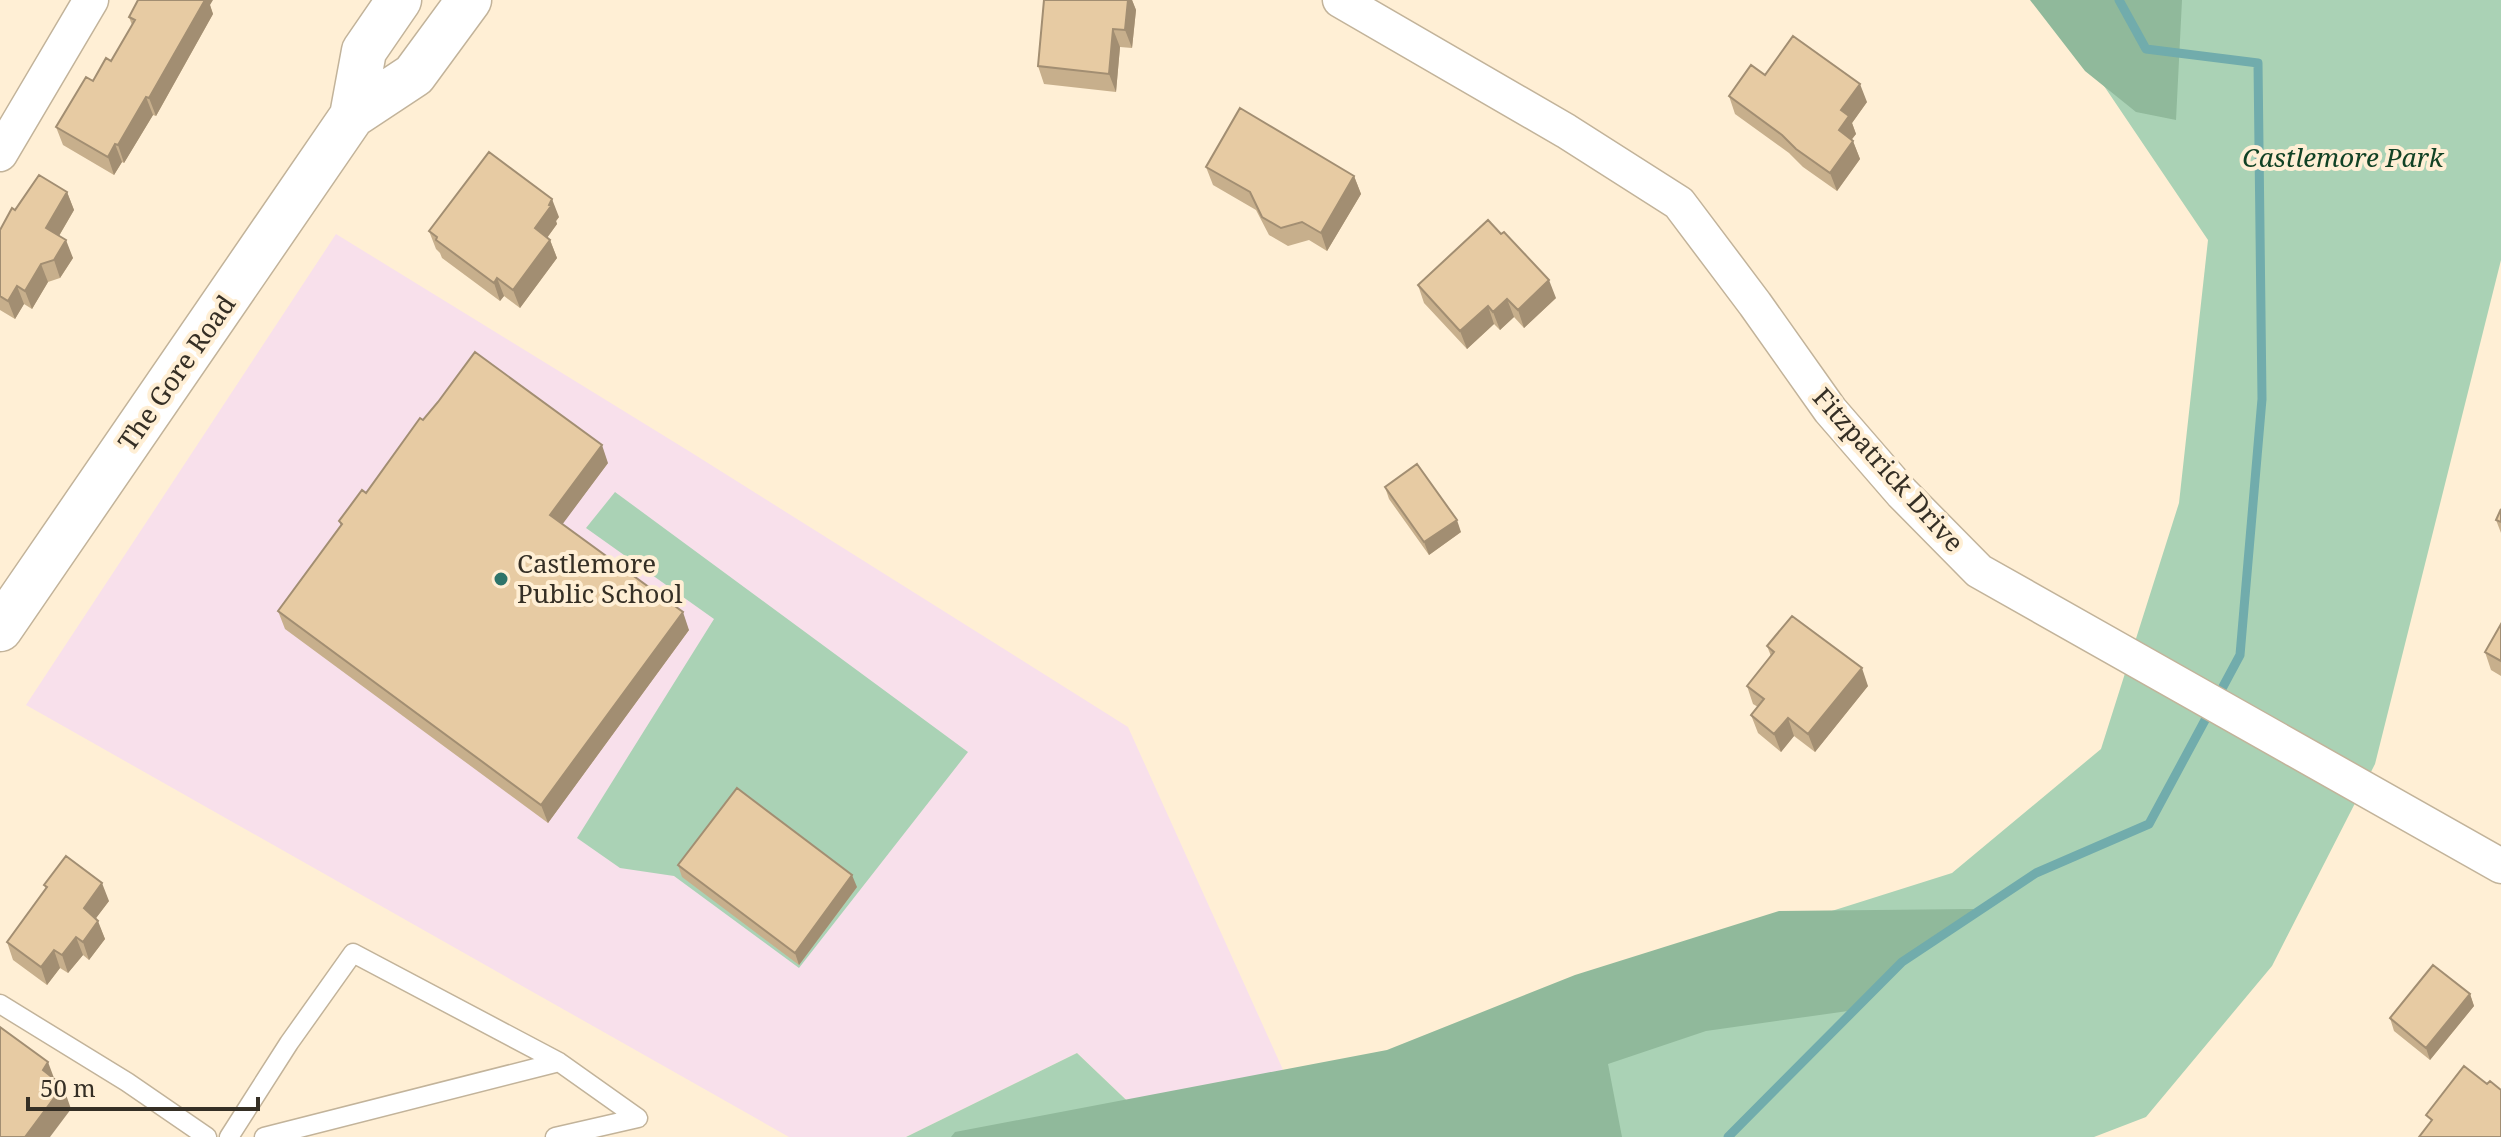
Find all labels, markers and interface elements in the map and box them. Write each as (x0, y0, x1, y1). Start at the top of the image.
park label: Castlemore Park (2242, 139, 2445, 175)
street label: The Gore Road (109, 287, 243, 457)
street label: Fitzpatrick Drive (1805, 379, 1972, 559)
place label: Castlemore Public School (517, 545, 683, 611)
marker: Castlemore Public School (492, 570, 510, 588)
scale bar (28, 1061, 258, 1111)
text: 50 m (40, 1071, 96, 1104)

